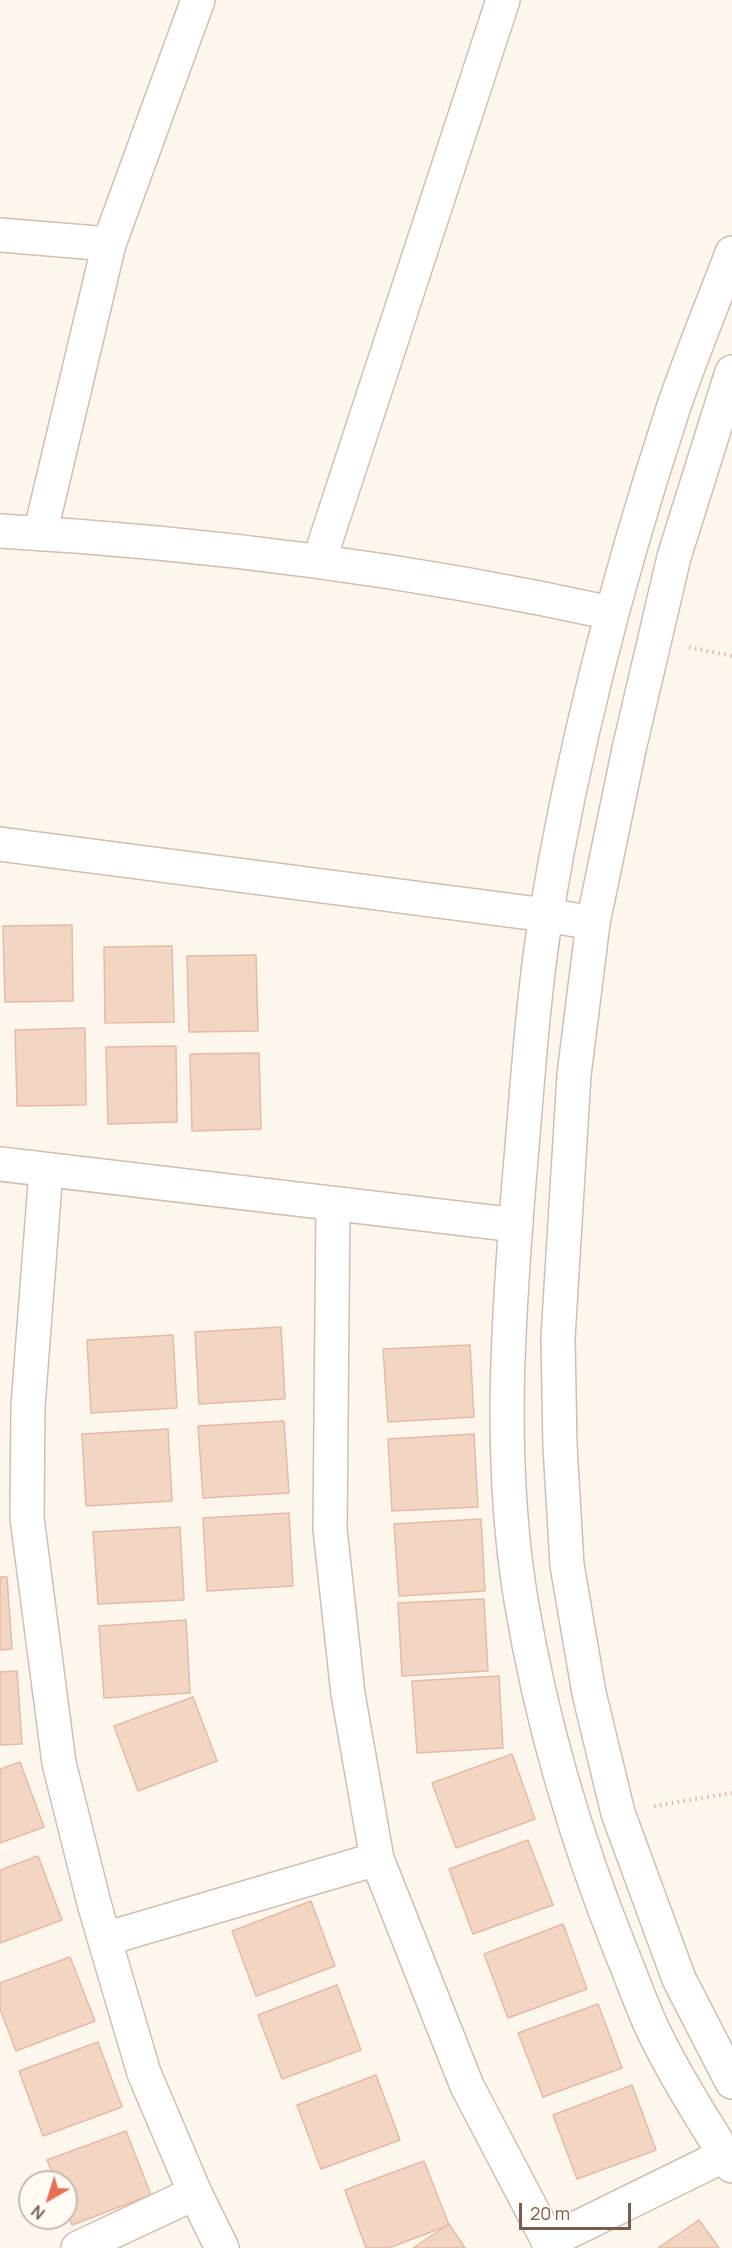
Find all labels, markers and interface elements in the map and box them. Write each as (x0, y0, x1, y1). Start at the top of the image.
north arrow (18, 2170, 78, 2230)
scale bar (522, 2191, 634, 2229)
text: N (27, 2200, 49, 2225)
text: 20 m (530, 2201, 570, 2225)

